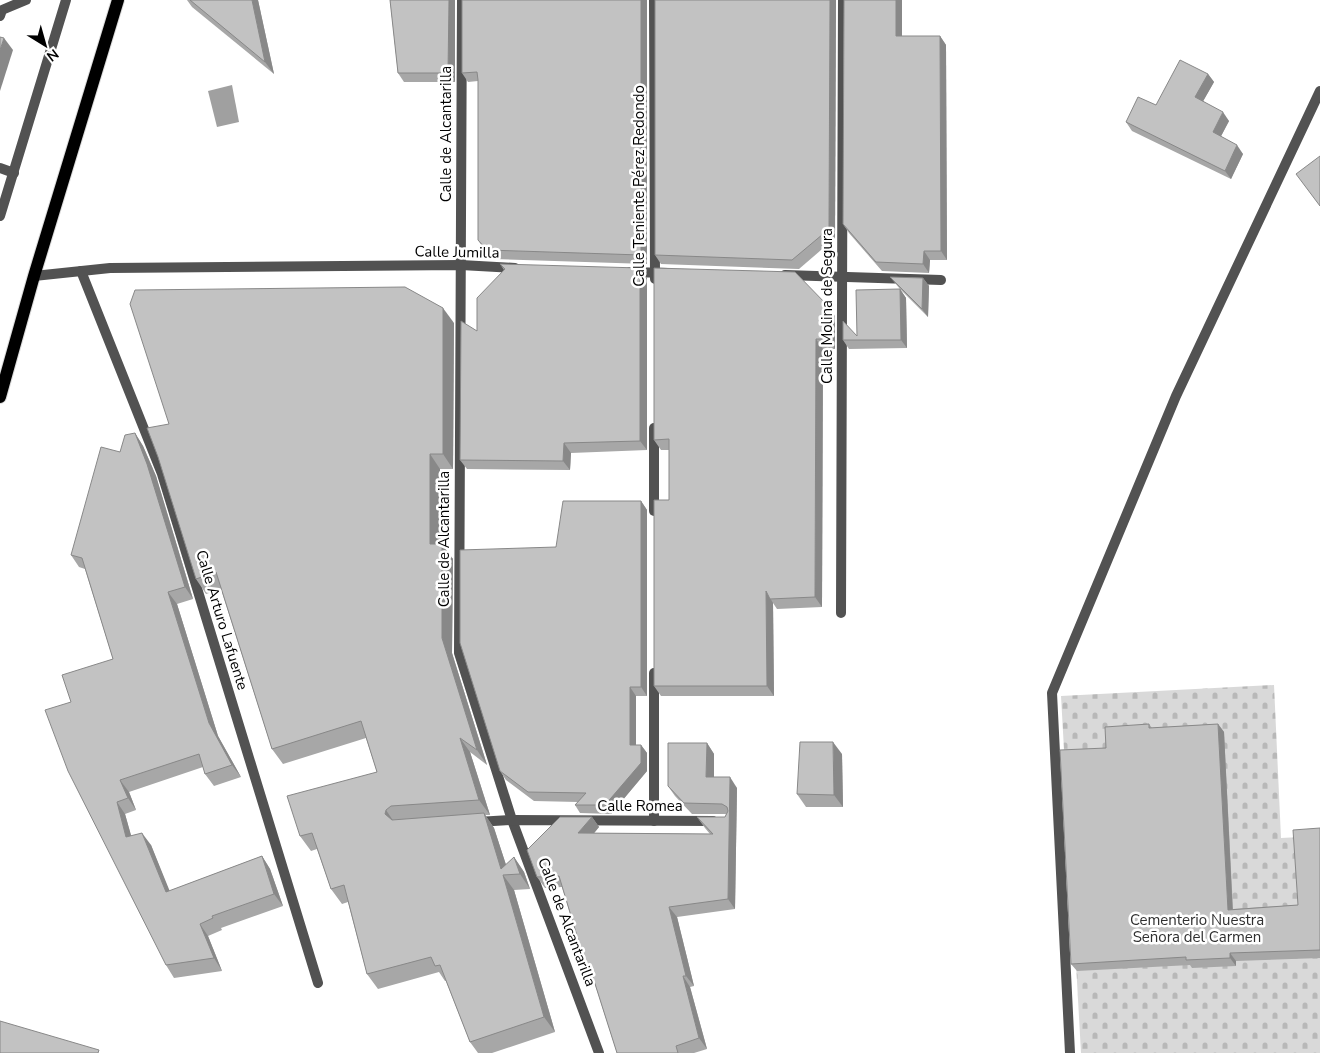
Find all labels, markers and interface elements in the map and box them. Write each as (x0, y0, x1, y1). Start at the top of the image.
north arrow (20, 20, 70, 70)
text: N (43, 44, 62, 66)
street label: Calle de Alcantarilla (436, 66, 456, 202)
street label: Calle Teniente Pérez Redondo (629, 85, 649, 287)
street label: Calle Molina de Segura (817, 228, 837, 384)
street label: Calle Jumilla (414, 241, 500, 263)
street label: Calle de Alcantarilla (434, 471, 454, 607)
street label: Calle Arturo Lafuente (191, 548, 253, 692)
street label: Calle Romea (597, 796, 683, 816)
street label: Calle de Alcantarilla (533, 855, 601, 989)
park label: Cementerio Nuestra Señora del Carmen (1130, 910, 1264, 947)

